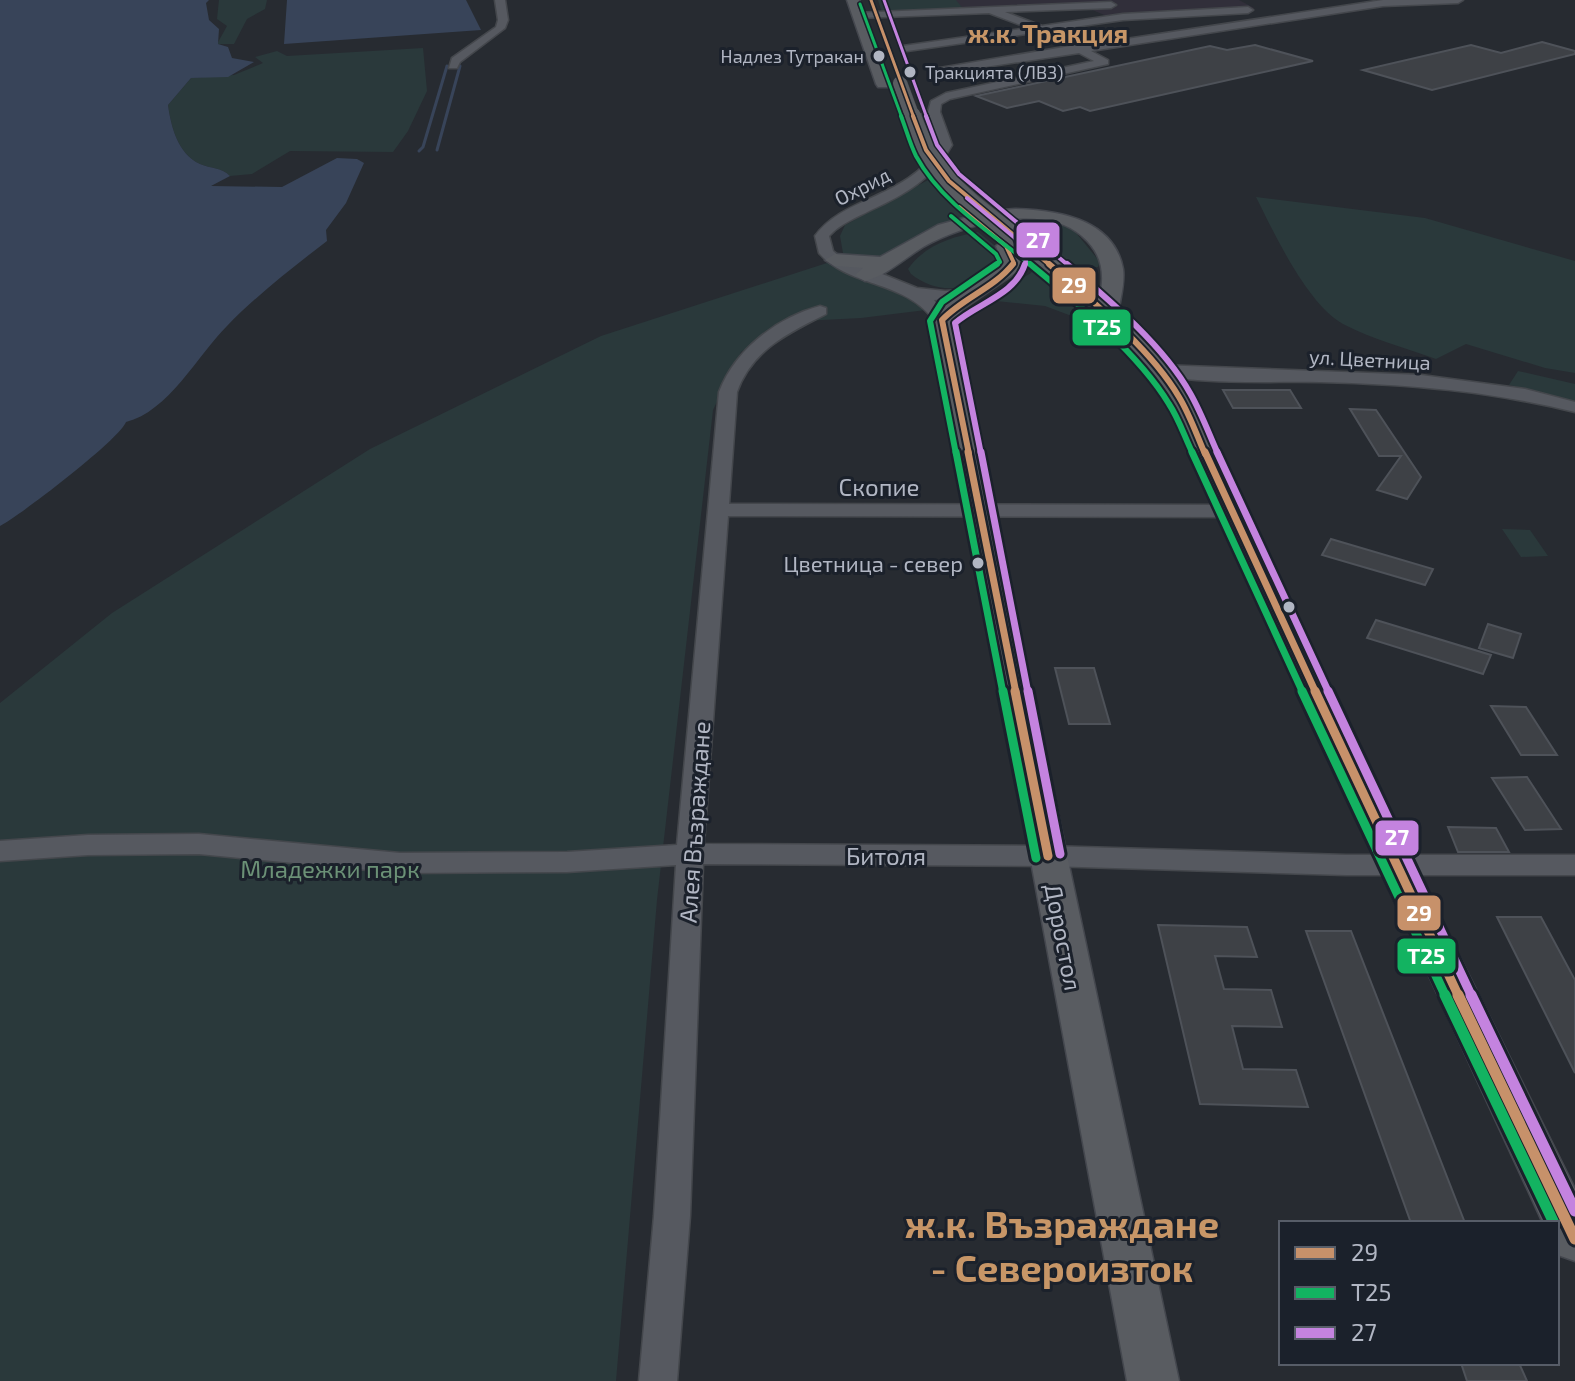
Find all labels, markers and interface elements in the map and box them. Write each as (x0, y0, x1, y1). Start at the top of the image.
district label: ж.к. Тракция (968, 17, 1128, 48)
place label: Надлез Тутракан (721, 45, 864, 67)
marker: Надлез Тутракан (871, 48, 887, 64)
place label: Тракцията (ЛВЗ) (925, 61, 1064, 83)
marker: Тракцията (ЛВЗ) (902, 64, 918, 80)
street label: Охрид (830, 162, 894, 210)
line badge: 27 (1015, 221, 1061, 259)
text: 27 (1026, 226, 1051, 252)
line badge: 29 (1051, 266, 1097, 305)
text: 29 (1061, 271, 1087, 297)
line badge: Т25 (1071, 308, 1132, 347)
text: Т25 (1083, 313, 1121, 339)
street label: ул. Цветница (1309, 344, 1431, 375)
street label: Скопие (839, 472, 920, 501)
place label: Цветница - север (783, 550, 963, 576)
marker: Цветница - север (970, 555, 986, 571)
unlabelled marker (1281, 599, 1297, 615)
street label: Алея Възраждане (672, 720, 716, 924)
line badge: 27 (1374, 819, 1420, 857)
text: 27 (1385, 823, 1410, 849)
street label: Битоля (846, 841, 926, 870)
park label: Младежки парк (240, 854, 420, 883)
street label: Доростол (1039, 881, 1089, 993)
line badge: 29 (1396, 894, 1442, 932)
text: 29 (1406, 899, 1432, 925)
line badge: Т25 (1396, 937, 1457, 975)
text: Т25 (1407, 942, 1445, 968)
district label: ж.к. Възраждане - Североизток (905, 1200, 1219, 1290)
legend (1279, 1221, 1559, 1365)
text: 29 (1351, 1237, 1378, 1266)
text: Т25 (1351, 1277, 1391, 1306)
text: 27 (1351, 1317, 1377, 1346)

